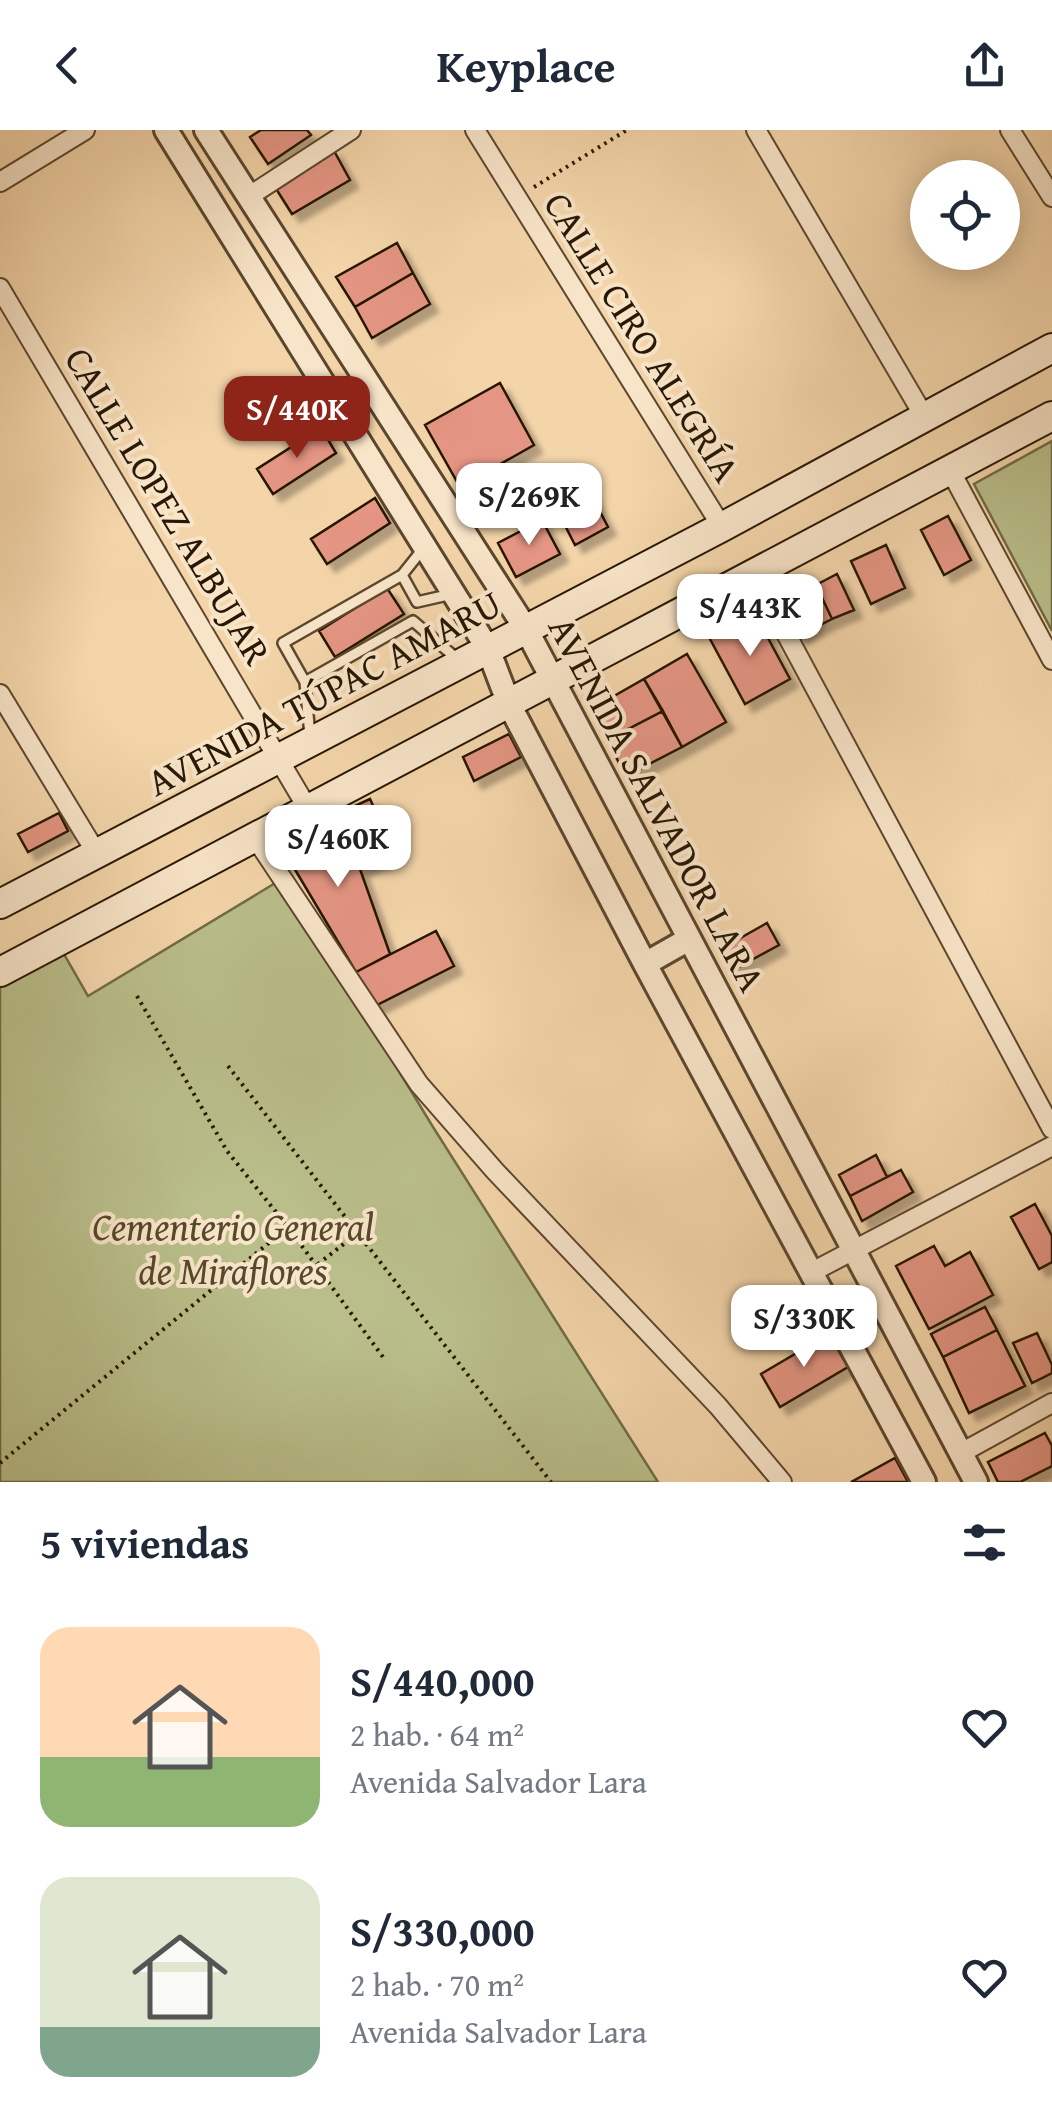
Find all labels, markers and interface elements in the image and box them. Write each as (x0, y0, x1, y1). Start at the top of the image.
text: Keyplace (436, 33, 616, 98)
icon: back (40, 38, 95, 93)
icon: share (957, 38, 1012, 93)
map controls (910, 160, 1020, 270)
button: locate (910, 160, 1020, 270)
street label: CALLE CIRO ALEGRÍA (531, 181, 755, 492)
street label: CALLE LOPEZ ALBUJAR (52, 336, 286, 675)
pin: S/440K (216, 376, 378, 461)
text: S/440K (246, 385, 348, 432)
pin: S/269K (448, 463, 610, 548)
text: S/269K (478, 472, 580, 519)
pin: S/443K (669, 574, 831, 659)
street label: AVENIDA TÚPAC AMARU (136, 575, 511, 809)
text: S/443K (699, 583, 801, 630)
street label: AVENIDA SALVADOR LARA (535, 606, 781, 1001)
pin: S/460K (257, 805, 419, 890)
text: S/460K (287, 814, 389, 861)
park label: Cementerio General de Miraflores (92, 1198, 374, 1298)
pin: S/330K (723, 1285, 885, 1370)
text: S/330K (753, 1294, 855, 1341)
text: 5 viviendas (40, 1512, 249, 1573)
icon: filters (957, 1515, 1012, 1570)
text: S/440,000 (350, 1650, 535, 1711)
icon: home (120, 1667, 240, 1787)
icon: heart (957, 1700, 1012, 1755)
text: 2 hab. · 64 m² (350, 1711, 524, 1758)
text: Avenida Salvador Lara (350, 1758, 647, 1805)
text: S/330,000 (350, 1900, 535, 1961)
icon: home (120, 1917, 240, 2037)
icon: heart (957, 1950, 1012, 2005)
text: 2 hab. · 70 m² (350, 1961, 524, 2008)
text: Avenida Salvador Lara (350, 2008, 647, 2055)

